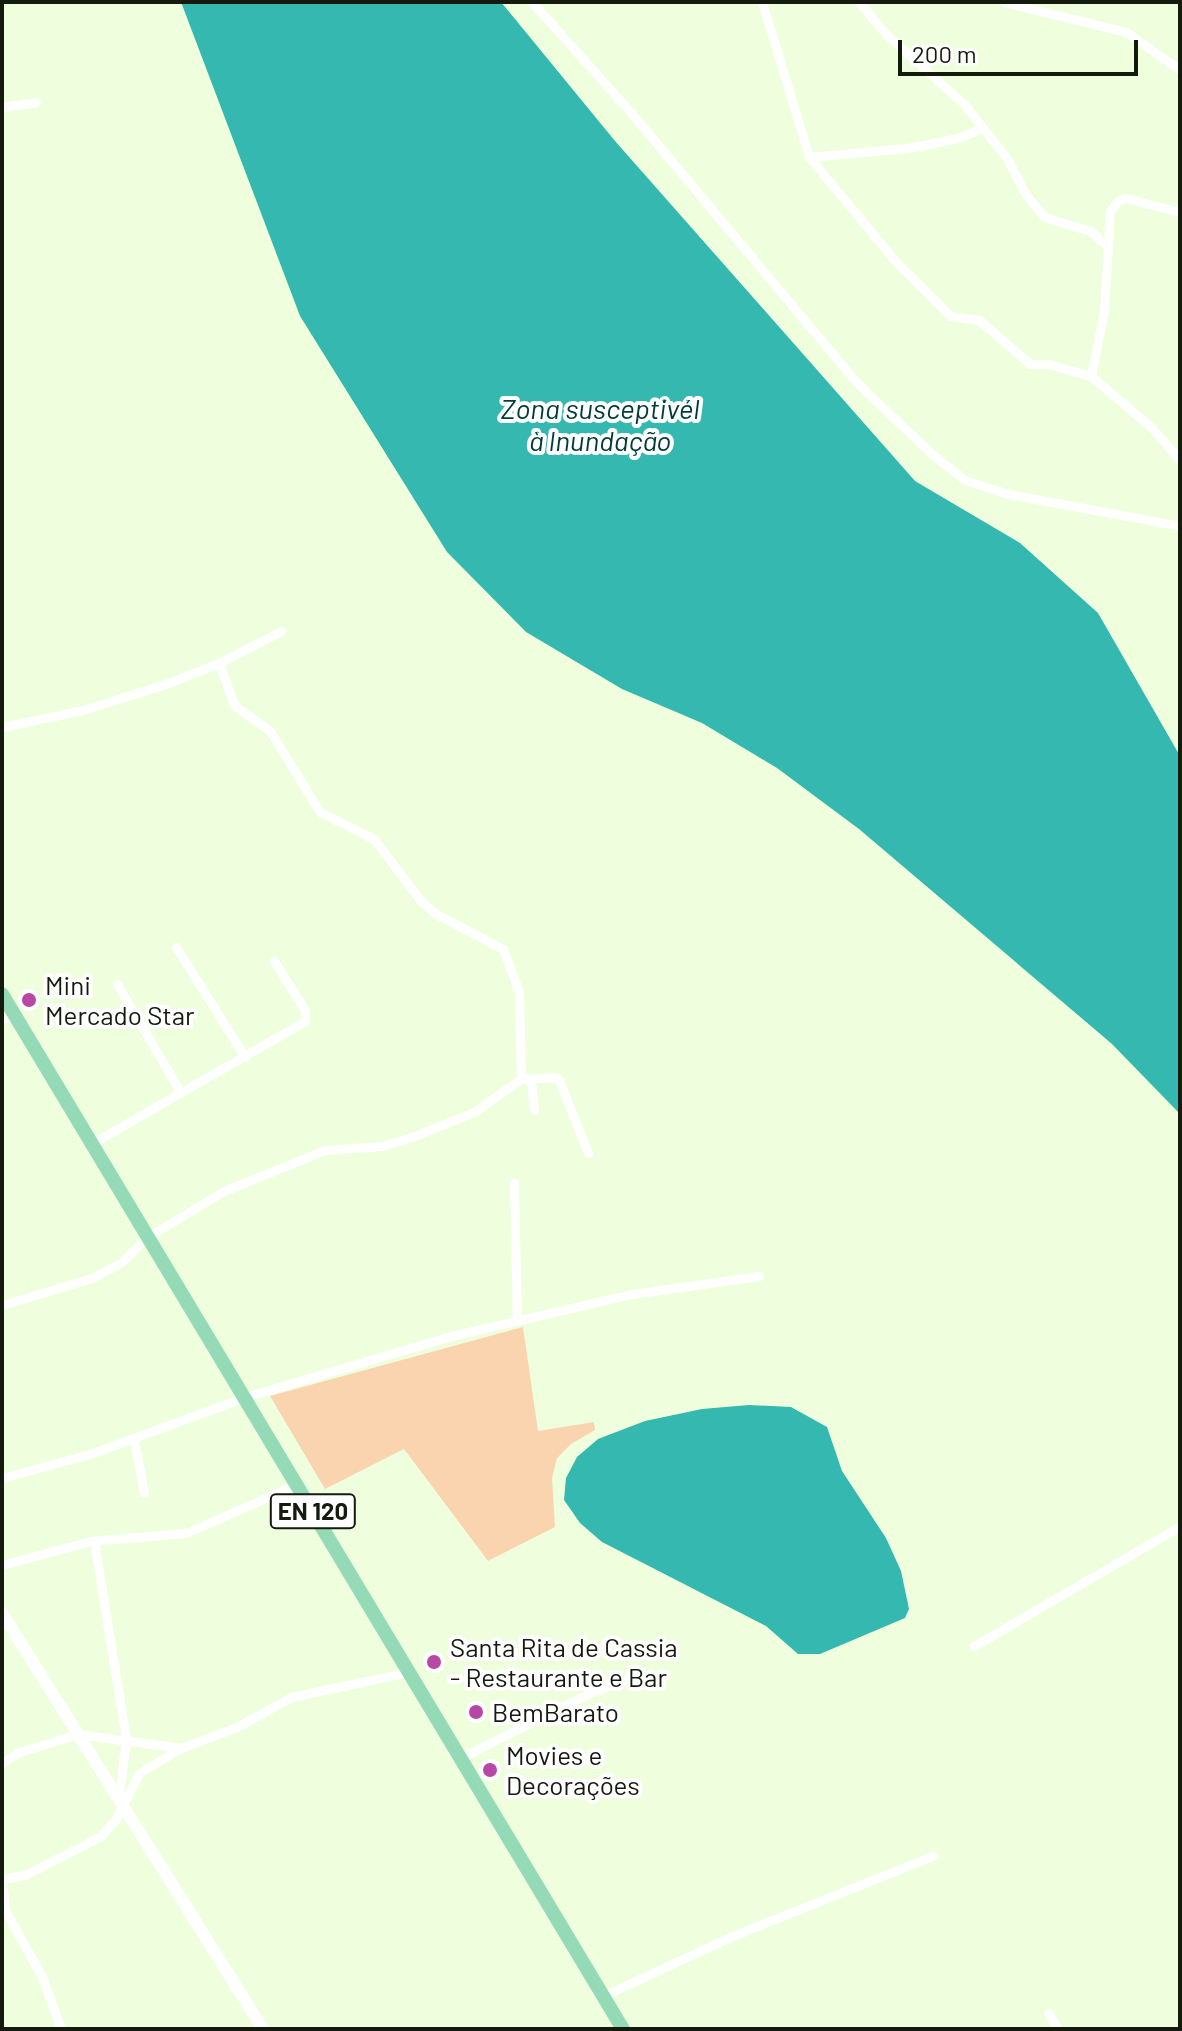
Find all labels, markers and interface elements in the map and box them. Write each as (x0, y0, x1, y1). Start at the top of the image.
scale bar (902, 24, 1142, 74)
text: 200 m (912, 39, 977, 68)
water label: Zona susceptivél à Inundação (501, 391, 699, 457)
place label: Mini Mercado Star (45, 969, 195, 1030)
marker: Mini Mercado Star (20, 991, 38, 1009)
road number: EN 120 (269, 1491, 357, 1531)
place label: Santa Rita de Cassia - Restaurante e Bar (450, 1631, 678, 1692)
marker: Santa Rita de Cassia - Restaurante e Bar (425, 1653, 443, 1671)
place label: BemBarato (492, 1696, 619, 1728)
marker: BemBarato (467, 1703, 485, 1721)
place label: Movies e Decorações (506, 1739, 640, 1800)
marker: Movies e Decorações (481, 1761, 499, 1779)

